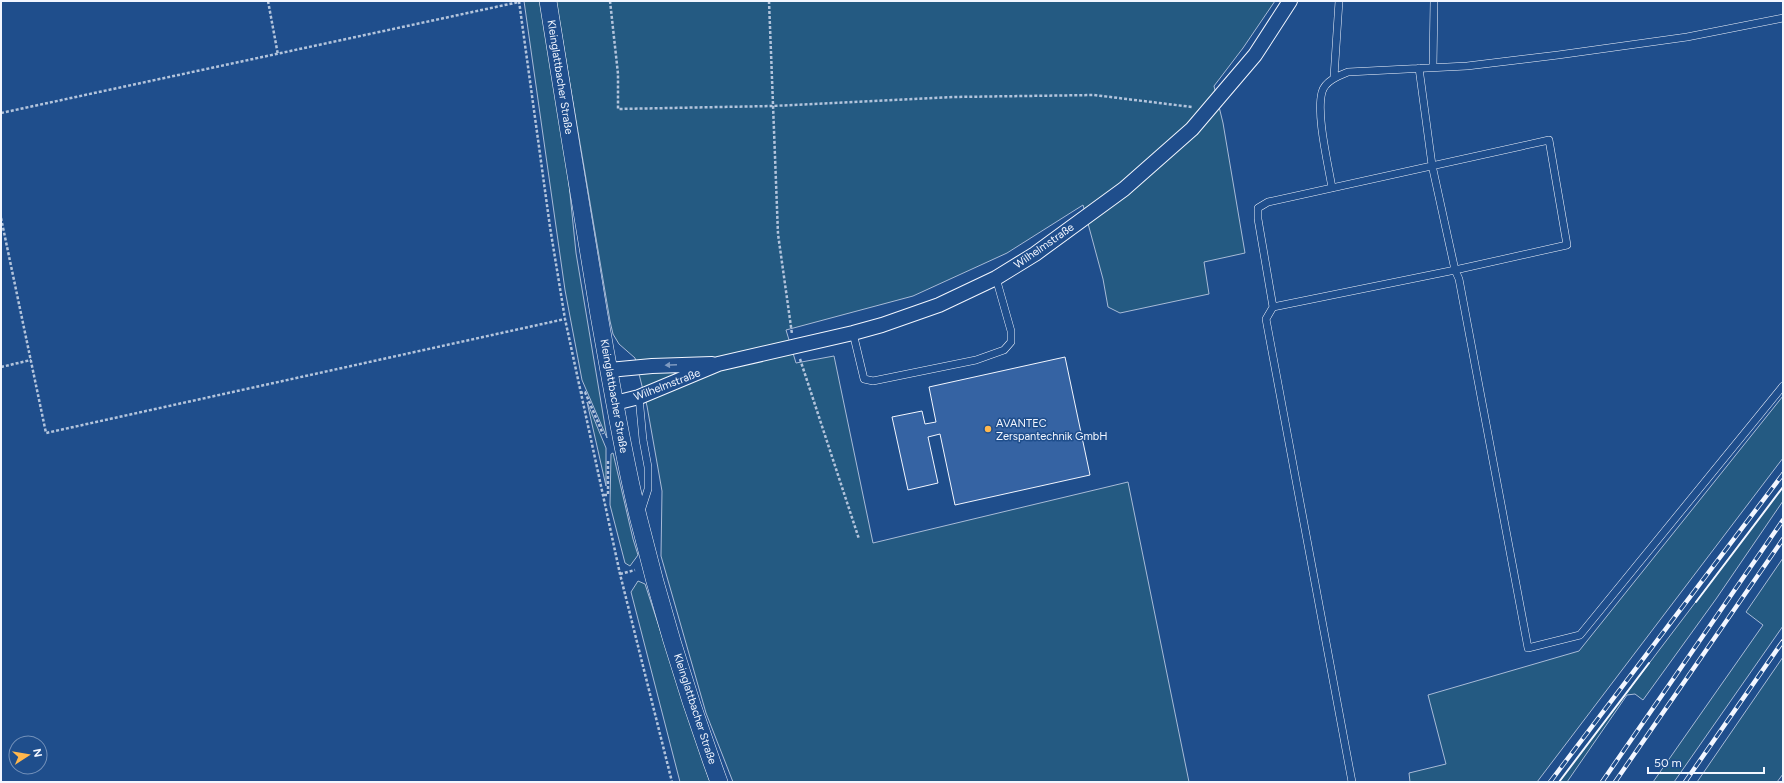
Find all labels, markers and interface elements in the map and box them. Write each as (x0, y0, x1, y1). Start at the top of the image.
street label: Kleinglattbacher Straße (545, 19, 575, 135)
street label: Wilhelmstraße (1011, 221, 1077, 271)
street label: Kleinglattbacher Straße (598, 338, 630, 454)
one-way arrow (665, 362, 677, 369)
street label: Wilhelmstraße (632, 366, 702, 404)
place label: AVANTEC Zerspantechnik GmbH (996, 417, 1108, 443)
marker: AVANTEC Zerspantechnik GmbH (983, 424, 993, 434)
street label: Kleinglattbacher Straße (671, 652, 719, 766)
north arrow (8, 735, 48, 775)
text: N (30, 748, 45, 759)
scale bar (1648, 749, 1764, 775)
text: 50 m (1654, 756, 1682, 770)

